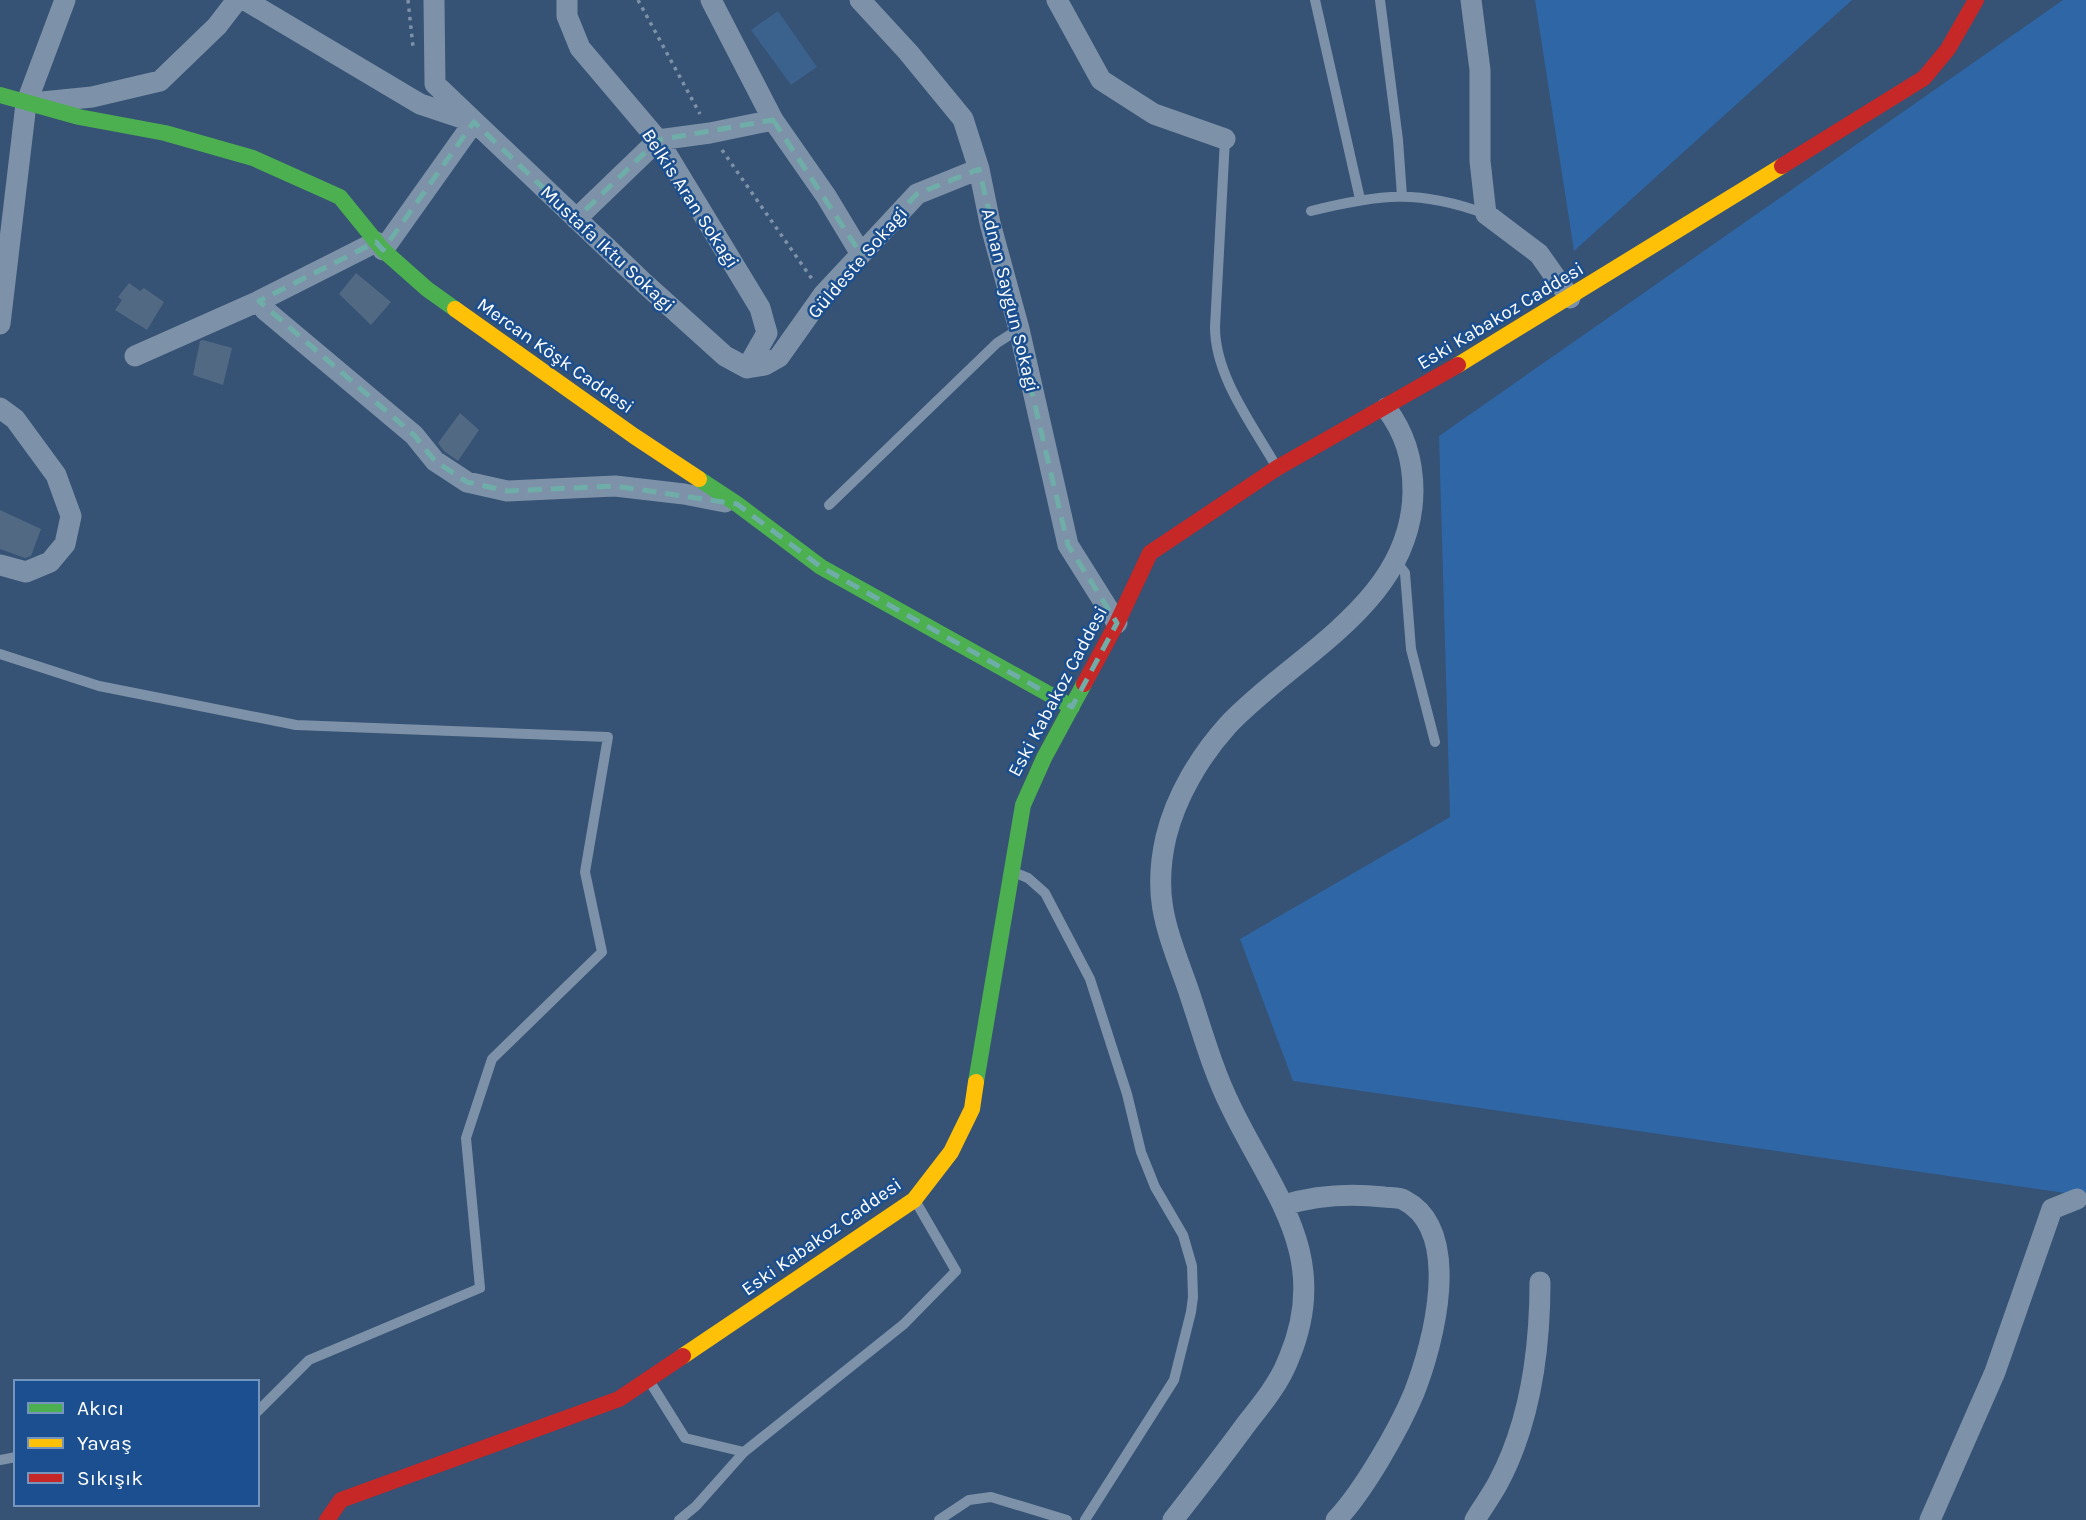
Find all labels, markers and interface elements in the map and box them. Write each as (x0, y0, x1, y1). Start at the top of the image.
street label: Belkis Aran Sokagi (637, 125, 743, 272)
street label: Mustafa Iktu Sokagi (536, 181, 679, 317)
street label: Güldeste Sokagi (803, 202, 912, 323)
street label: Adnan Saygun Sokagi (977, 206, 1043, 394)
street label: Eski Kabakoz Caddesi (1413, 258, 1588, 374)
street label: Mercan Köşk Caddesi (473, 293, 638, 418)
street label: Eski Kabakoz Caddesi (1004, 602, 1112, 780)
street label: Eski Kabakoz Caddesi (737, 1173, 906, 1300)
legend (14, 1380, 259, 1506)
text: Akıcı (77, 1396, 124, 1420)
text: Yavaş (77, 1431, 132, 1455)
text: Sıkışık (77, 1466, 143, 1490)

